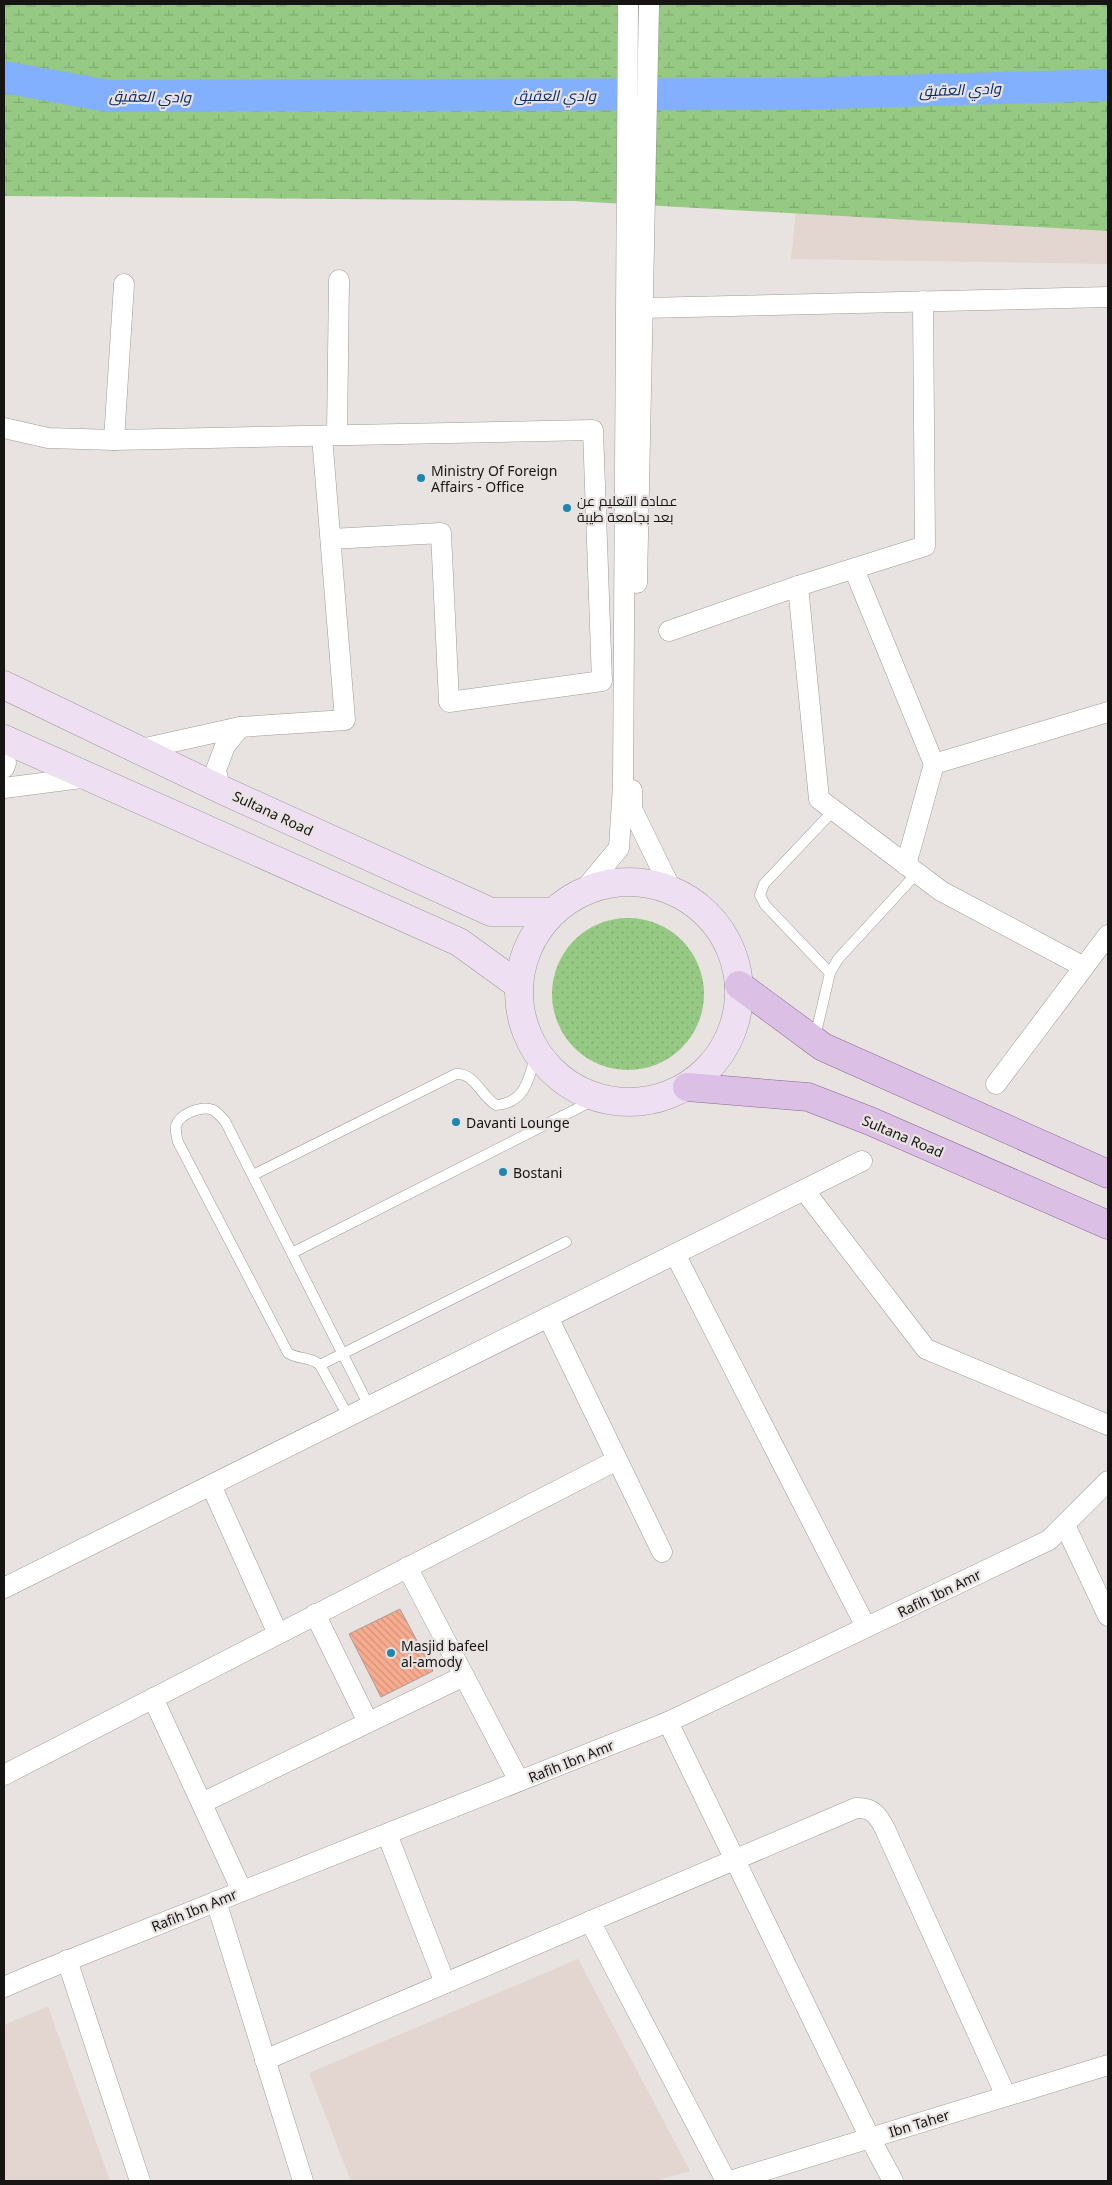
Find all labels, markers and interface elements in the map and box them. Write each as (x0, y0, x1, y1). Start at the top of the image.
water label: وادي العقيق (919, 78, 1002, 103)
water label: وادي العقيق (109, 85, 192, 110)
water label: وادي العقيق (514, 85, 597, 108)
place label: Ministry Of Foreign Affairs - Office (431, 461, 557, 496)
marker: Ministry Of Foreign Affairs - Office (415, 472, 427, 484)
place label: عمادة التعليم عن بعد بجامعة طيبة (577, 491, 677, 526)
marker: عمادة التعليم عن بعد بجامعة طيبة (561, 502, 573, 514)
street label: Sultana Road (230, 786, 316, 840)
street label: Sultana Road (859, 1110, 947, 1162)
place label: Davanti Lounge (466, 1113, 570, 1132)
marker: Davanti Lounge (450, 1116, 462, 1128)
place label: Bostani (513, 1163, 562, 1182)
marker: Bostani (497, 1166, 509, 1178)
street label: Rafih Ibn Amr (894, 1564, 984, 1621)
place label: Masjid bafeel al-amody (401, 1636, 488, 1671)
marker: Masjid bafeel al-amody (385, 1647, 397, 1659)
street label: Rafih Ibn Amr (525, 1735, 617, 1787)
street label: Rafih Ibn Amr (148, 1884, 240, 1936)
street label: Ibn Taher (886, 2105, 952, 2141)

